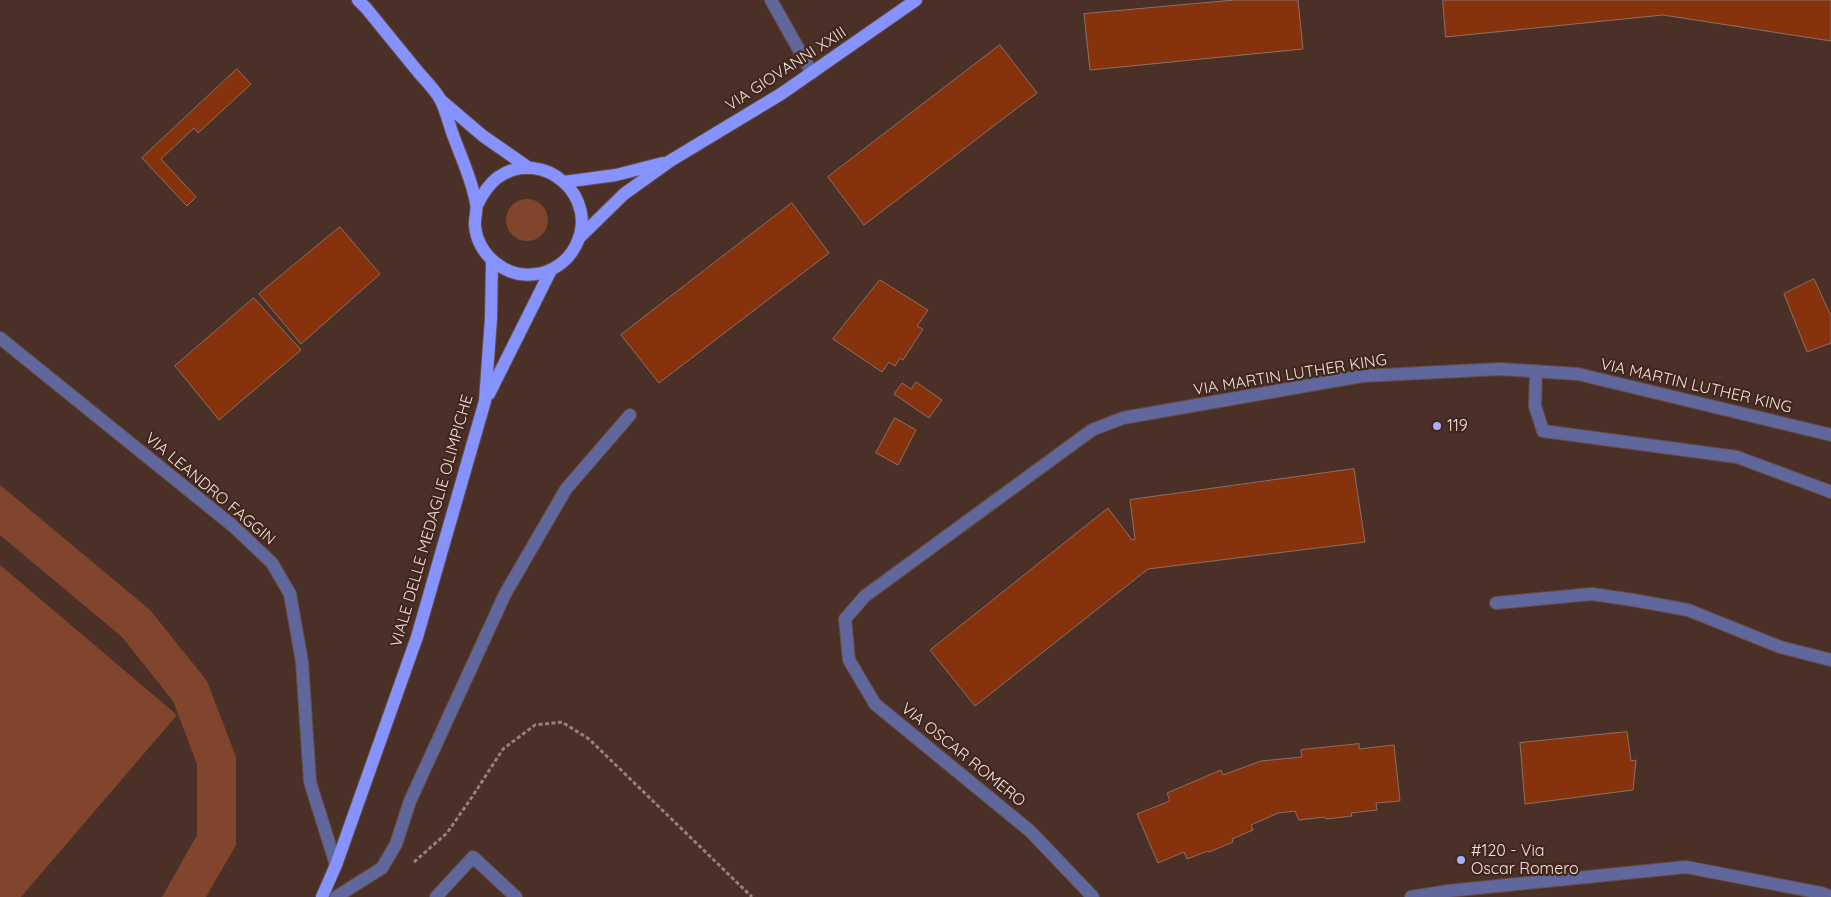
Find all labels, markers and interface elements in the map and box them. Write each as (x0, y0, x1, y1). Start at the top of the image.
street label: VIA GIOVANNI XXIII (722, 23, 850, 115)
street label: VIA MARTIN LUTHER KING (1192, 350, 1388, 400)
street label: VIA MARTIN LUTHER KING (1599, 355, 1793, 417)
street label: VIALE DELLE MEDAGLIE OLIMPICHE (387, 393, 477, 649)
place label: 119 (1447, 416, 1468, 436)
marker: 119 (1431, 420, 1443, 432)
street label: VIA LEANDRO FAGGIN (141, 429, 279, 549)
street label: VIA OSCAR ROMERO (897, 699, 1029, 811)
place label: #120 - Via Oscar Romero (1471, 841, 1579, 879)
marker: #120 - Via Oscar Romero (1455, 854, 1467, 866)

